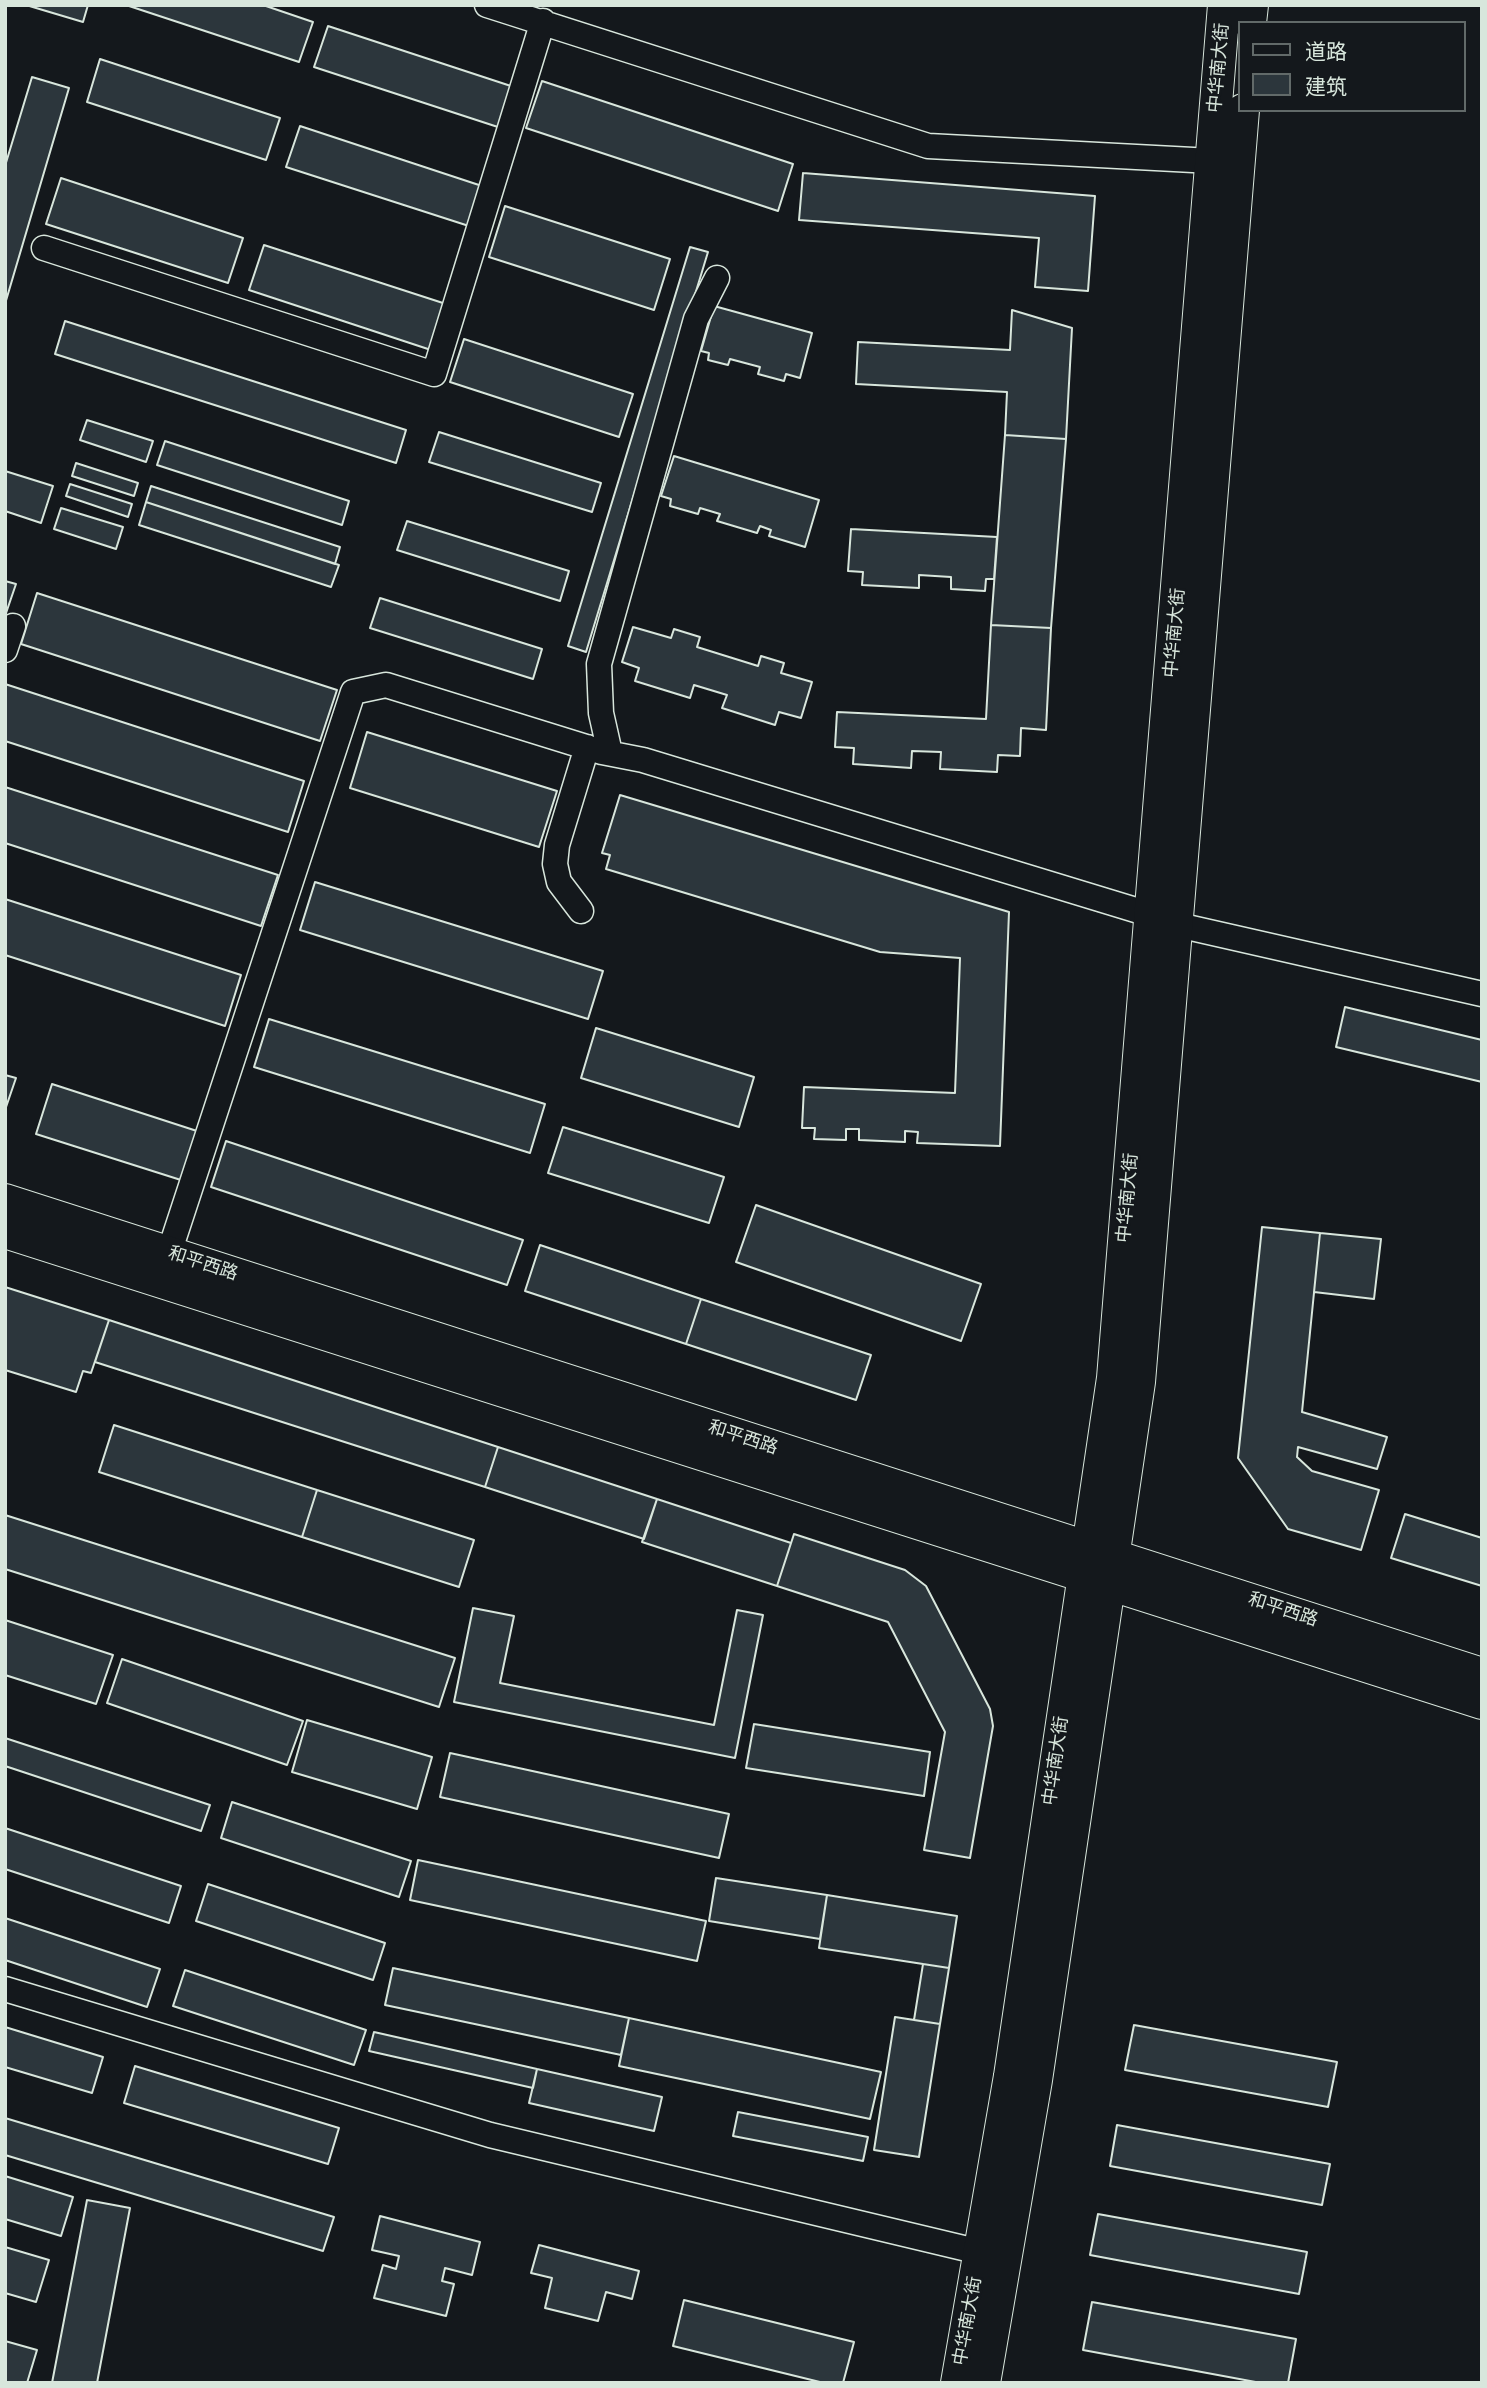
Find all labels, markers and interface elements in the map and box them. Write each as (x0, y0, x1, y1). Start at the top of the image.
legend (1238, 21, 1466, 112)
street label: 中华南大街 (1204, 22, 1234, 114)
text: 道路 (1305, 40, 1347, 63)
text: 建筑 (1305, 75, 1347, 98)
street label: 中华南大街 (1160, 587, 1190, 679)
street label: 中华南大街 (1113, 1152, 1143, 1244)
street label: 和平西路 (165, 1243, 241, 1285)
street label: 和平西路 (705, 1417, 781, 1459)
street label: 和平西路 (1245, 1589, 1321, 1631)
street label: 中华南大街 (1039, 1715, 1073, 1807)
street label: 中华南大街 (950, 2275, 986, 2367)

